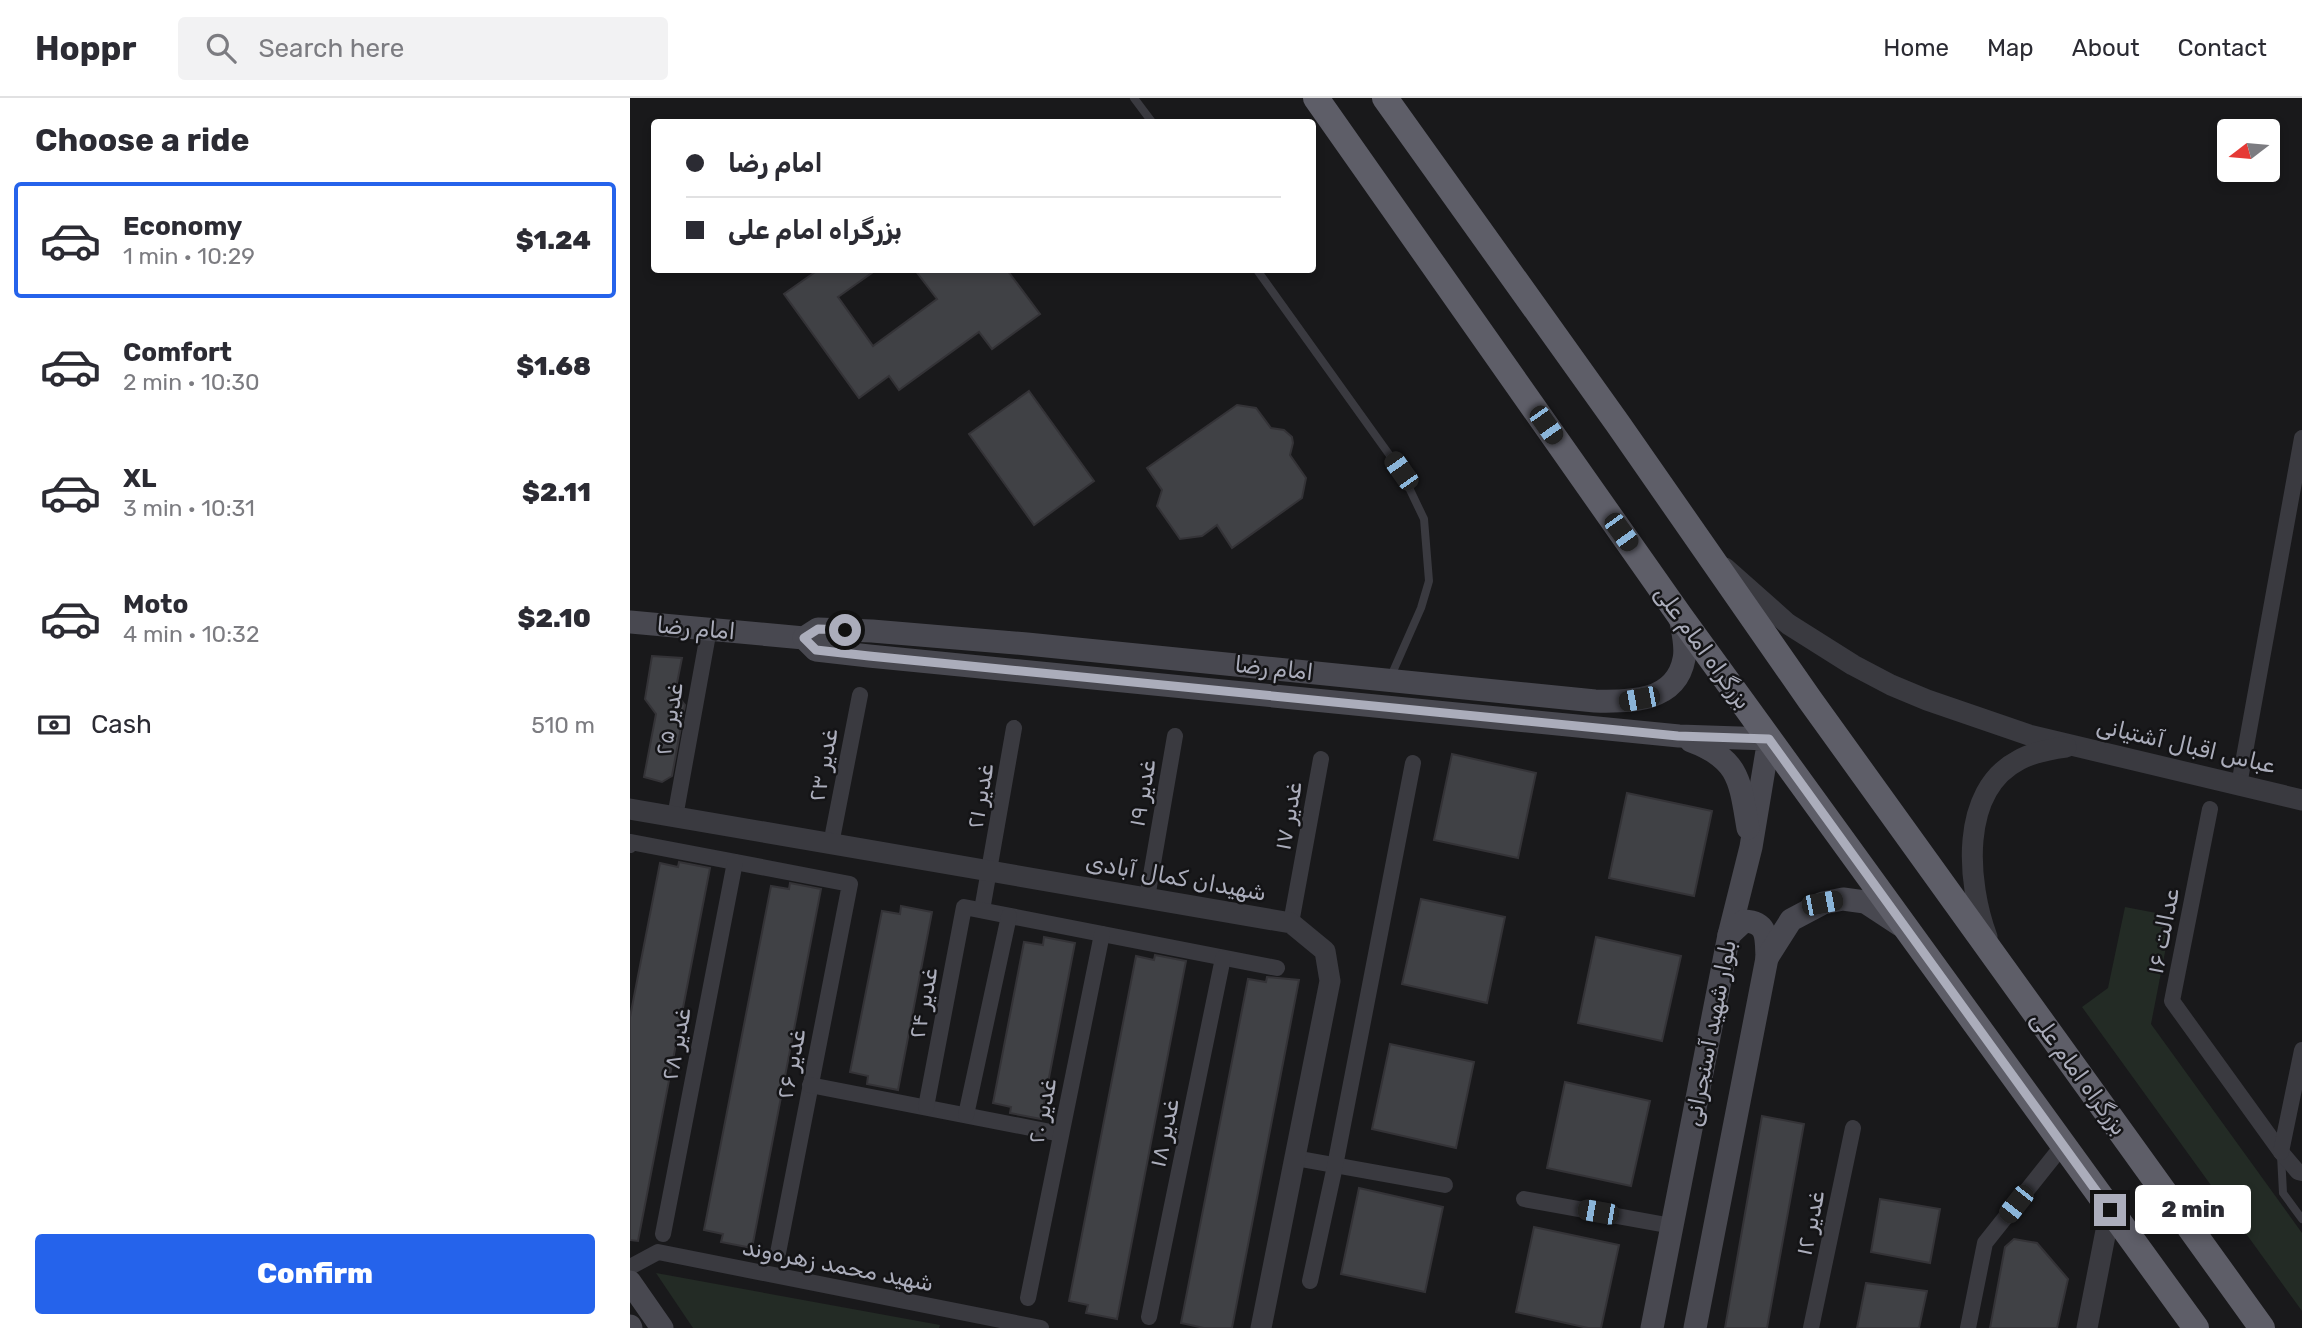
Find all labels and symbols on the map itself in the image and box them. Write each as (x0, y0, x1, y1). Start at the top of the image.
north arrow (2217, 119, 2280, 182)
car (1526, 402, 1567, 448)
car (1381, 448, 1422, 494)
car (1601, 509, 1642, 555)
street label: بزرگراه امام علی (1648, 580, 1757, 715)
street label: امام رضا (655, 611, 737, 646)
route start (829, 614, 861, 646)
street label: امام رضا (1233, 650, 1315, 687)
street label: غدیر ۲۵ (649, 681, 689, 757)
car (1617, 685, 1662, 713)
street label: عباس اقبال آشتیانی (2094, 711, 2278, 779)
street label: غدیر ۲۳ (802, 726, 844, 804)
street label: غدیر ۱۹ (1122, 757, 1162, 829)
street label: غدیر ۲۱ (961, 761, 999, 831)
street label: غدیر ۱۷ (1268, 780, 1308, 852)
street label: شهیدان کمال آبادی (1083, 847, 1269, 907)
street label: عدالت ۱۶ (2141, 886, 2185, 976)
car (1800, 889, 1845, 917)
street label: بلوار شهید آسنجرانی (1678, 937, 1742, 1129)
street label: غدیر ۲۴ (902, 965, 944, 1041)
street label: غدیر ۲۸ (655, 1005, 697, 1083)
street label: بزرگراه امام علی (2024, 1006, 2133, 1141)
street label: غدیر ۲۶ (770, 1027, 812, 1101)
street label: غدیر ۲۰ (1021, 1076, 1063, 1146)
street label: غدیر ۱۸ (1143, 1096, 1185, 1170)
car (1995, 1181, 2038, 1227)
callout: 2 min (2134, 1186, 2250, 1234)
street label: غدیر ۱۲ (1789, 1188, 1831, 1258)
route end (2094, 1194, 2126, 1226)
car (1576, 1198, 1621, 1226)
street label: شهید محمد زهره‌وند (740, 1233, 936, 1297)

